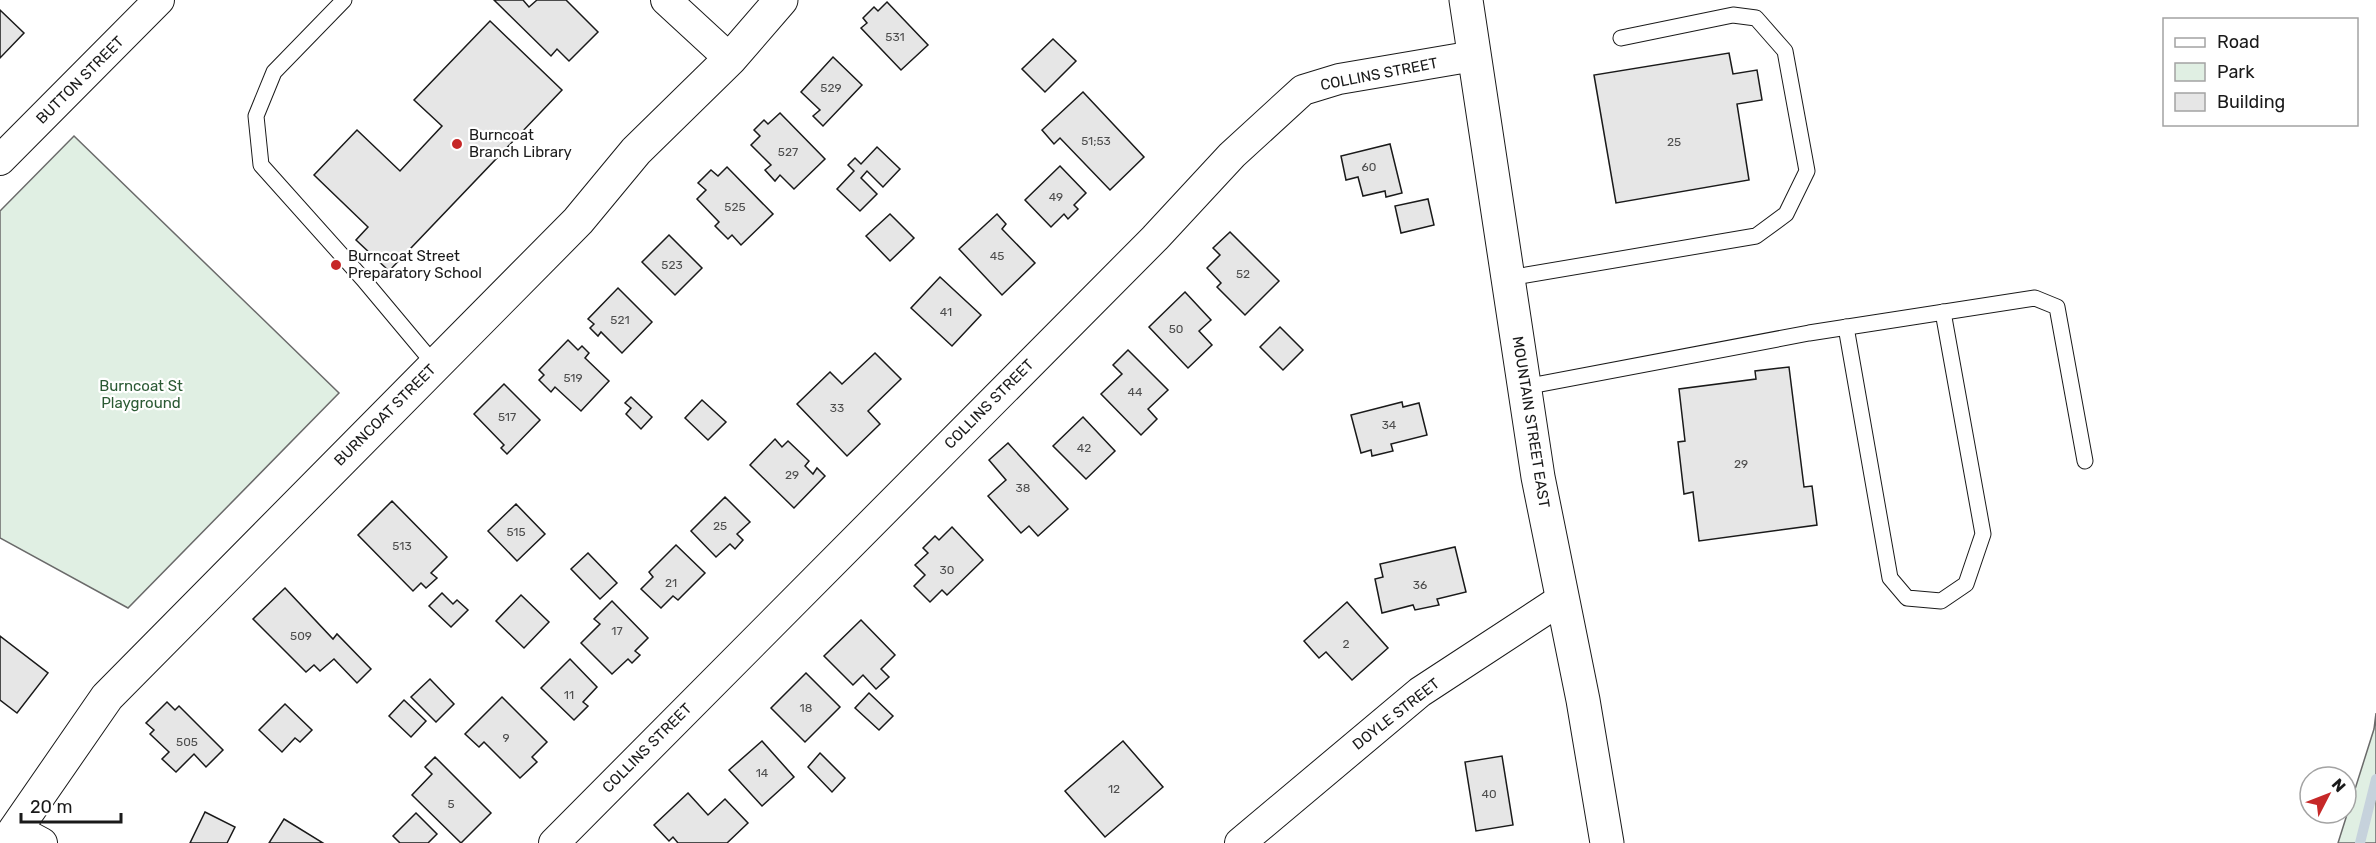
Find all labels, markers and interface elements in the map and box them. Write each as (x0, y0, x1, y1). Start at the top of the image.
legend (2163, 18, 2358, 126)
house number: 531 (885, 30, 905, 44)
text: Road (2217, 31, 2260, 53)
street label: BUTTON STREET (32, 32, 128, 128)
street label: COLLINS STREET (1319, 54, 1440, 94)
text: Park (2217, 61, 2255, 83)
house number: 529 (820, 81, 842, 95)
text: Building (2217, 91, 2285, 113)
place label: Burncoat Branch Library (469, 126, 572, 161)
house number: 51;53 (1081, 134, 1111, 148)
house number: 25 (1667, 135, 1681, 149)
marker: Burncoat Branch Library (450, 137, 464, 151)
house number: 527 (778, 145, 798, 159)
house number: 60 (1362, 160, 1376, 174)
house number: 49 (1049, 190, 1063, 204)
house number: 525 (724, 200, 746, 214)
place label: Burncoat Street Preparatory School (348, 247, 482, 282)
house number: 45 (990, 249, 1004, 263)
marker: Burncoat Street Preparatory School (329, 258, 343, 272)
house number: 523 (661, 258, 683, 272)
house number: 52 (1236, 267, 1250, 281)
house number: 41 (940, 305, 952, 319)
house number: 521 (610, 313, 630, 327)
house number: 50 (1169, 322, 1183, 336)
street label: MOUNTAIN STREET EAST (1509, 335, 1554, 509)
street label: COLLINS STREET (941, 355, 1038, 452)
street label: BURNCOAT STREET (330, 360, 440, 470)
house number: 519 (563, 371, 583, 385)
park label: Burncoat St Playground (99, 377, 183, 412)
house number: 44 (1128, 385, 1143, 399)
house number: 33 (830, 401, 844, 415)
house number: 517 (498, 410, 516, 424)
house number: 34 (1382, 418, 1397, 432)
house number: 42 (1077, 441, 1091, 455)
house number: 29 (1734, 457, 1748, 471)
house number: 29 (785, 468, 799, 482)
house number: 38 (1016, 481, 1030, 495)
house number: 25 (713, 519, 727, 533)
house number: 515 (506, 525, 526, 539)
house number: 513 (392, 539, 412, 553)
house number: 30 (940, 563, 954, 577)
house number: 21 (665, 576, 677, 590)
house number: 36 (1413, 578, 1427, 592)
house number: 17 (611, 624, 623, 638)
house number: 509 (290, 629, 312, 643)
house number: 2 (1342, 637, 1350, 651)
street label: DOYLE STREET (1349, 674, 1443, 754)
house number: 11 (564, 688, 574, 702)
street label: COLLINS STREET (599, 699, 696, 796)
house number: 18 (800, 701, 812, 715)
house number: 9 (502, 731, 510, 745)
house number: 505 (176, 735, 198, 749)
north arrow (2298, 765, 2358, 825)
house number: 14 (756, 766, 769, 780)
text: N (2328, 775, 2350, 796)
house number: 12 (1108, 782, 1120, 796)
scale bar (21, 786, 122, 824)
house number: 40 (1481, 787, 1497, 801)
text: 20 m (30, 796, 72, 818)
house number: 5 (447, 797, 455, 811)

